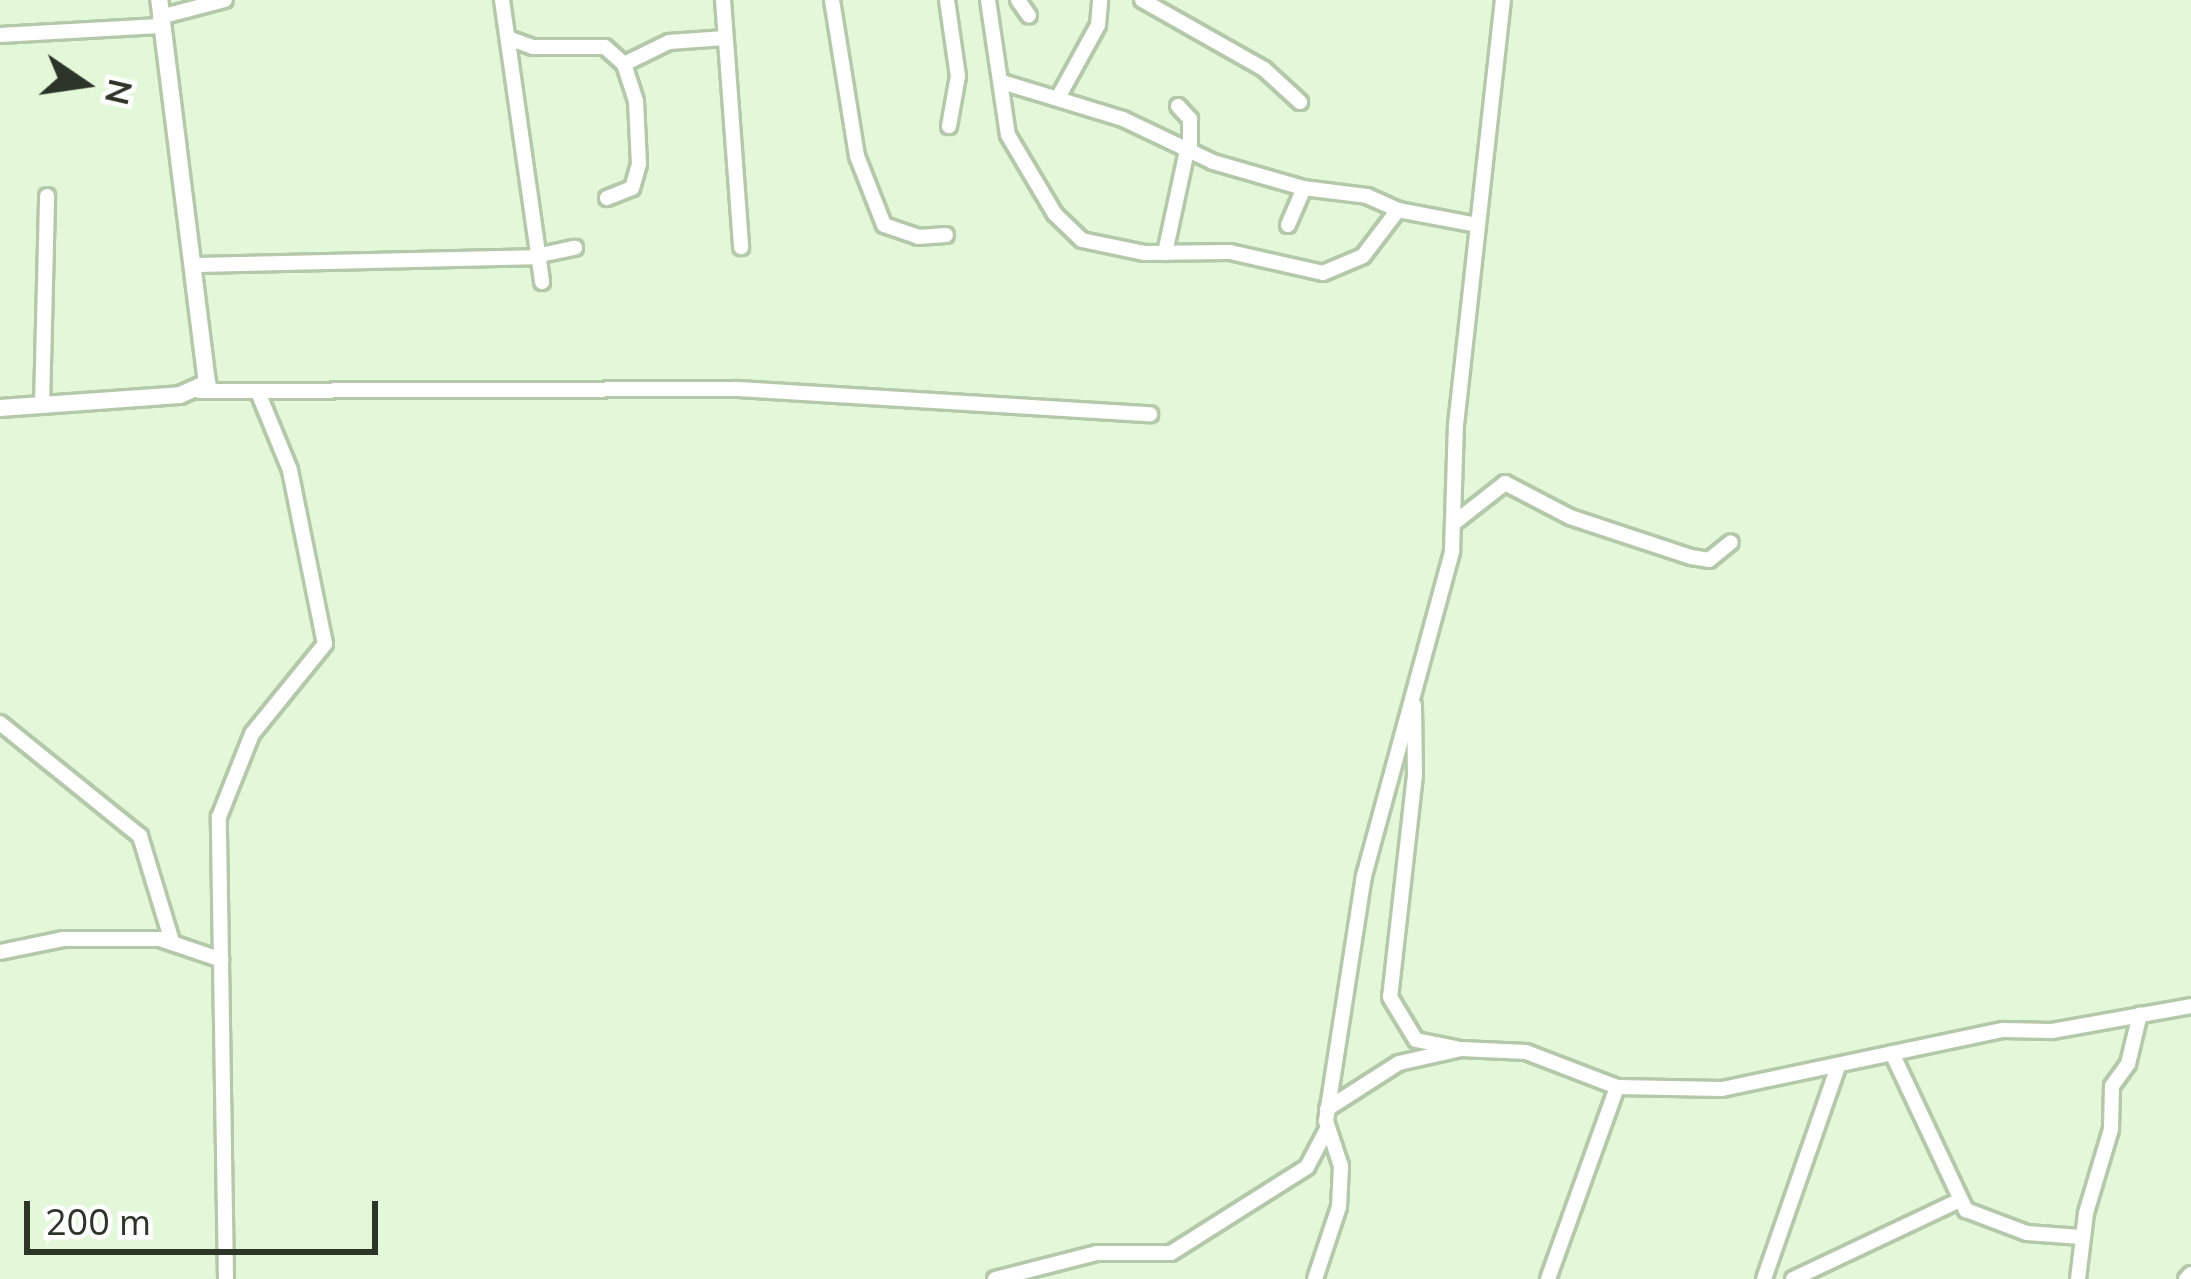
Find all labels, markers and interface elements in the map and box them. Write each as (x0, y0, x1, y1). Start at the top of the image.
north arrow (24, 24, 144, 144)
text: N (97, 75, 142, 109)
scale bar (30, 1177, 384, 1251)
text: 200 m (45, 1199, 151, 1244)

